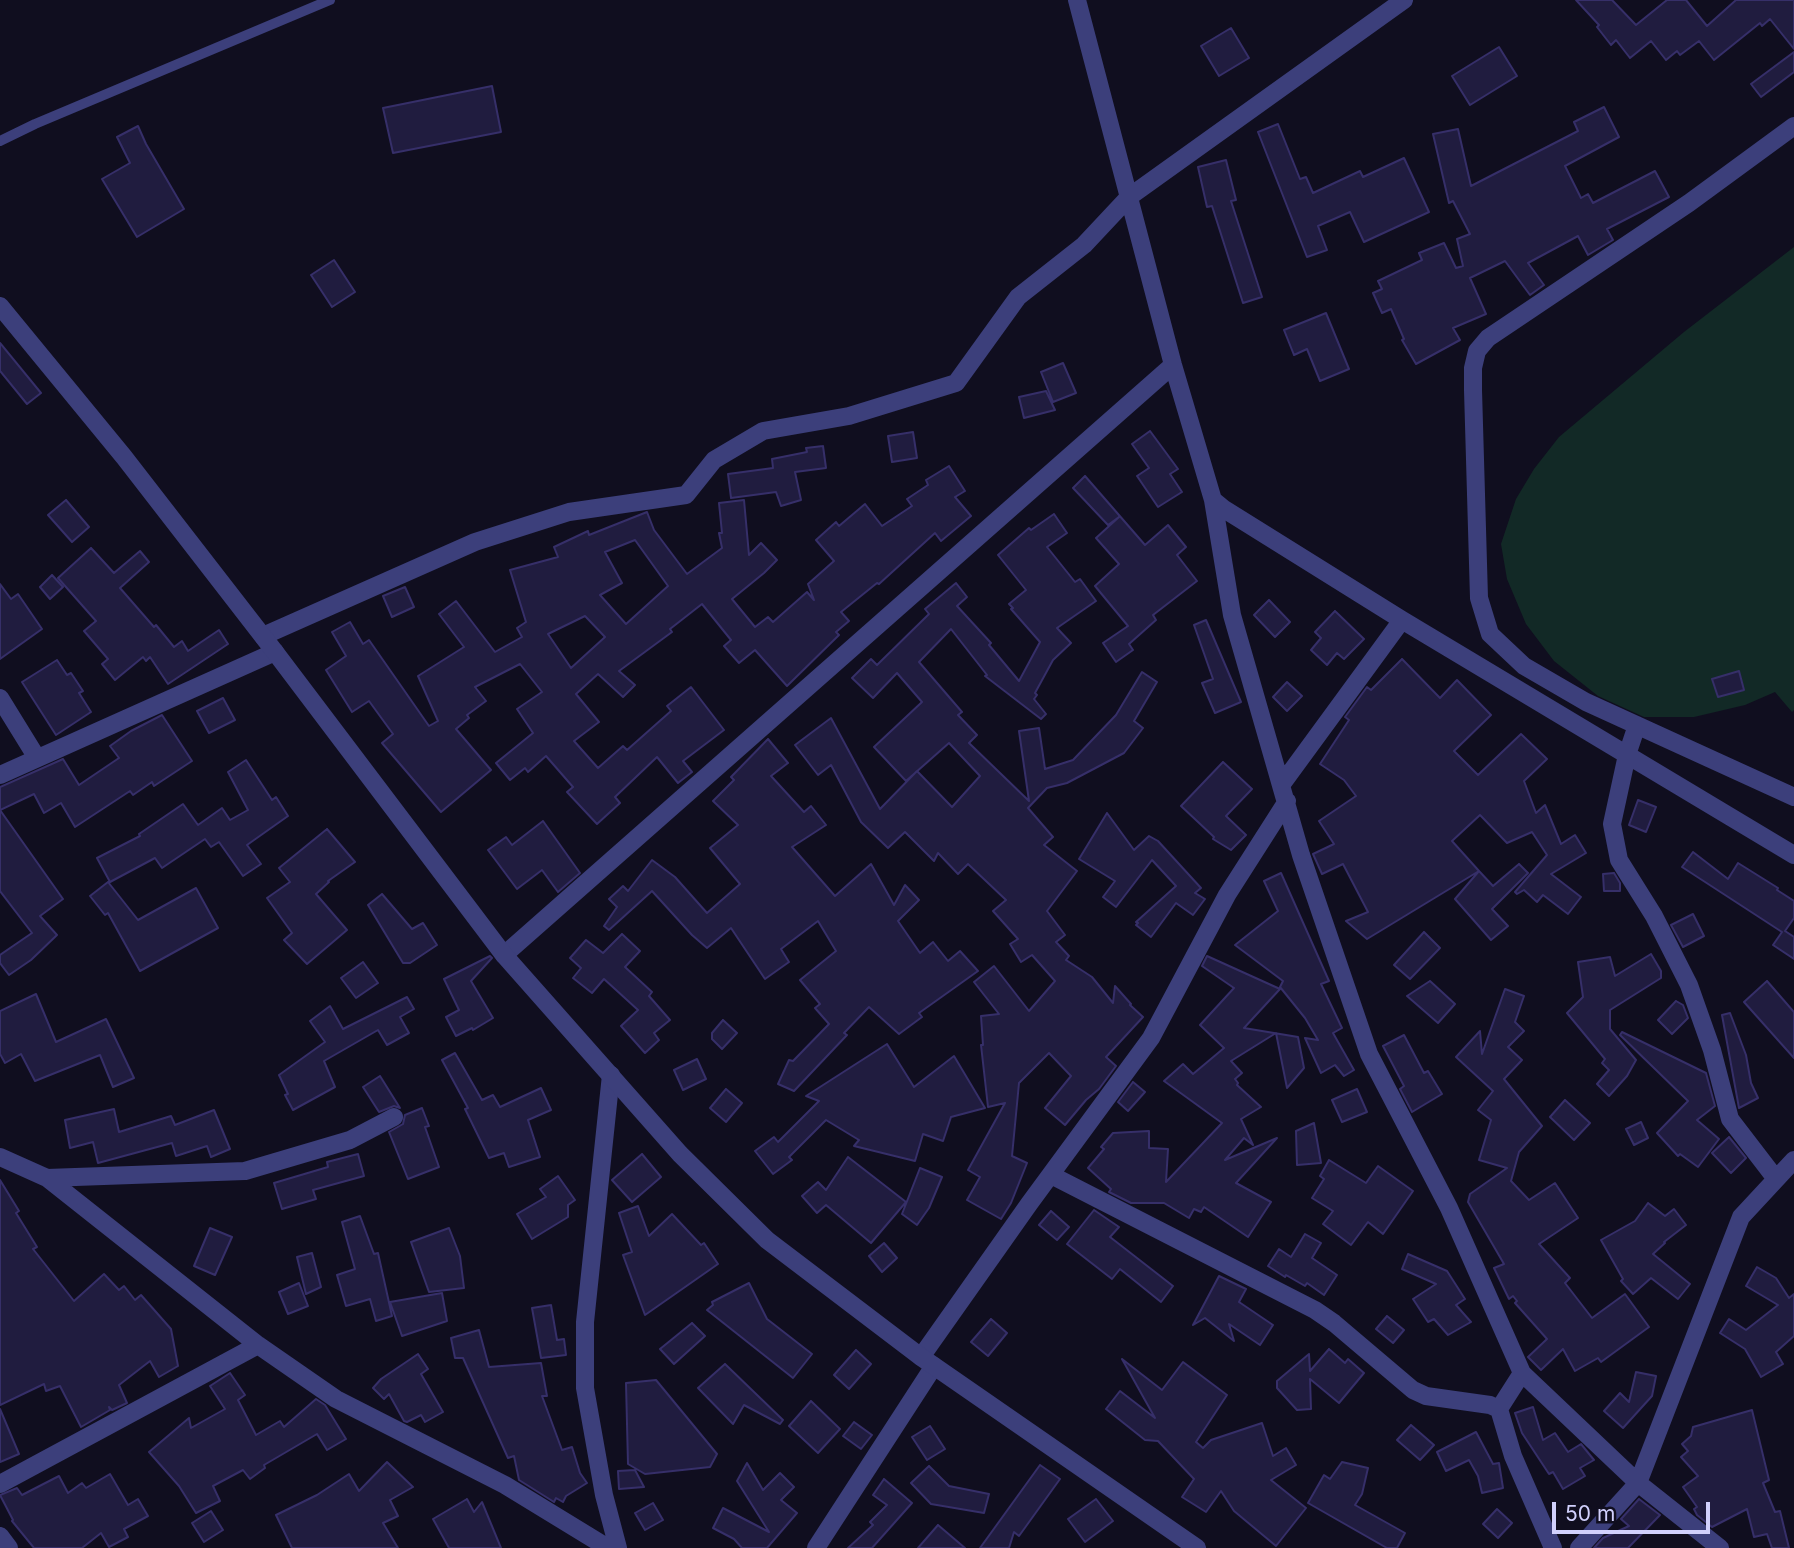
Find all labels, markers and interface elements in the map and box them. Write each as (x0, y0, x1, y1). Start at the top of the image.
scale bar (1556, 1488, 1714, 1532)
text: 50 m (1565, 1501, 1615, 1526)

